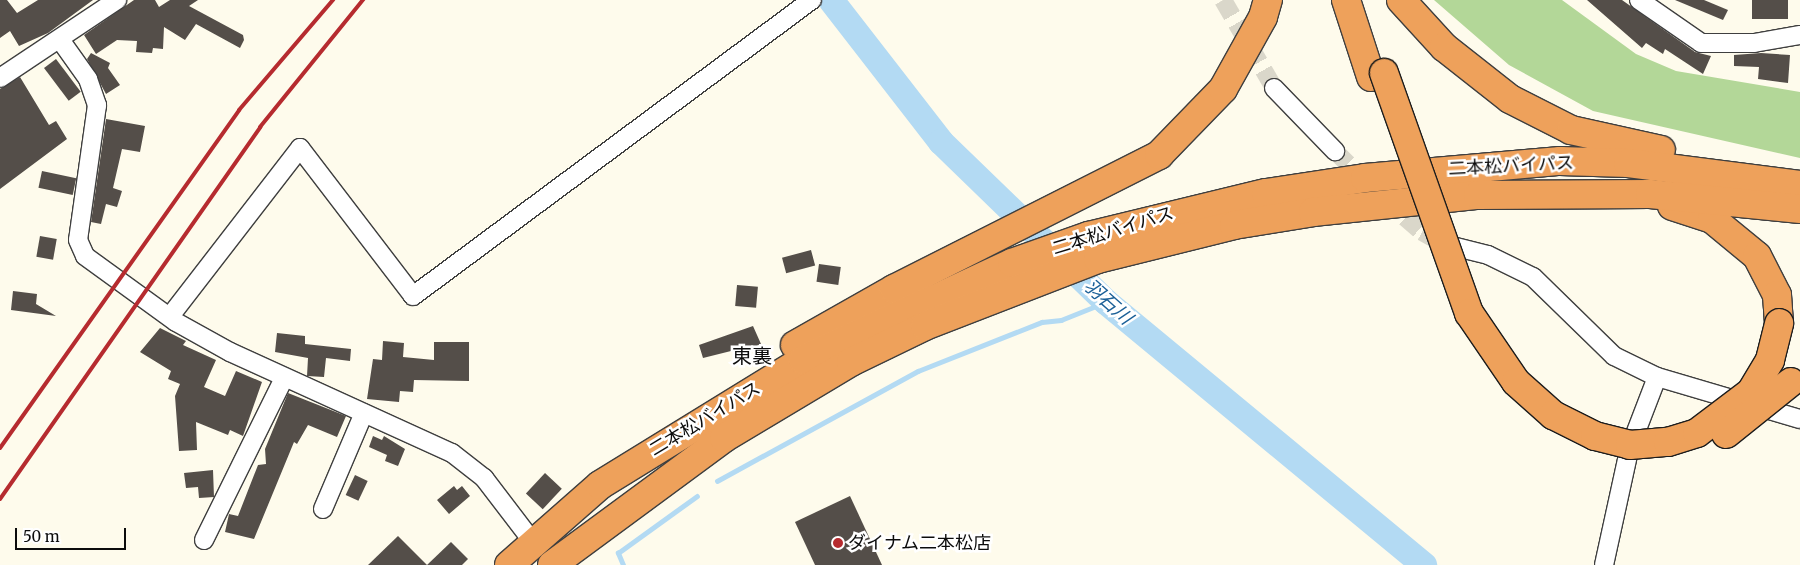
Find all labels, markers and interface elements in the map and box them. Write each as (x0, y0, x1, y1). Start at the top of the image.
street label: 二本松バイパス (1448, 152, 1574, 180)
street label: 二本松バイパス (1050, 202, 1176, 260)
water label: 羽石川 (1079, 274, 1137, 330)
district label: 東裏 (732, 343, 772, 367)
street label: 二本松バイパス (645, 377, 765, 461)
scale bar (18, 518, 129, 550)
text: 50 m (23, 527, 60, 546)
place label: ダイナム二本松店 (848, 532, 992, 554)
marker: ダイナム二本松店 (832, 537, 844, 549)

